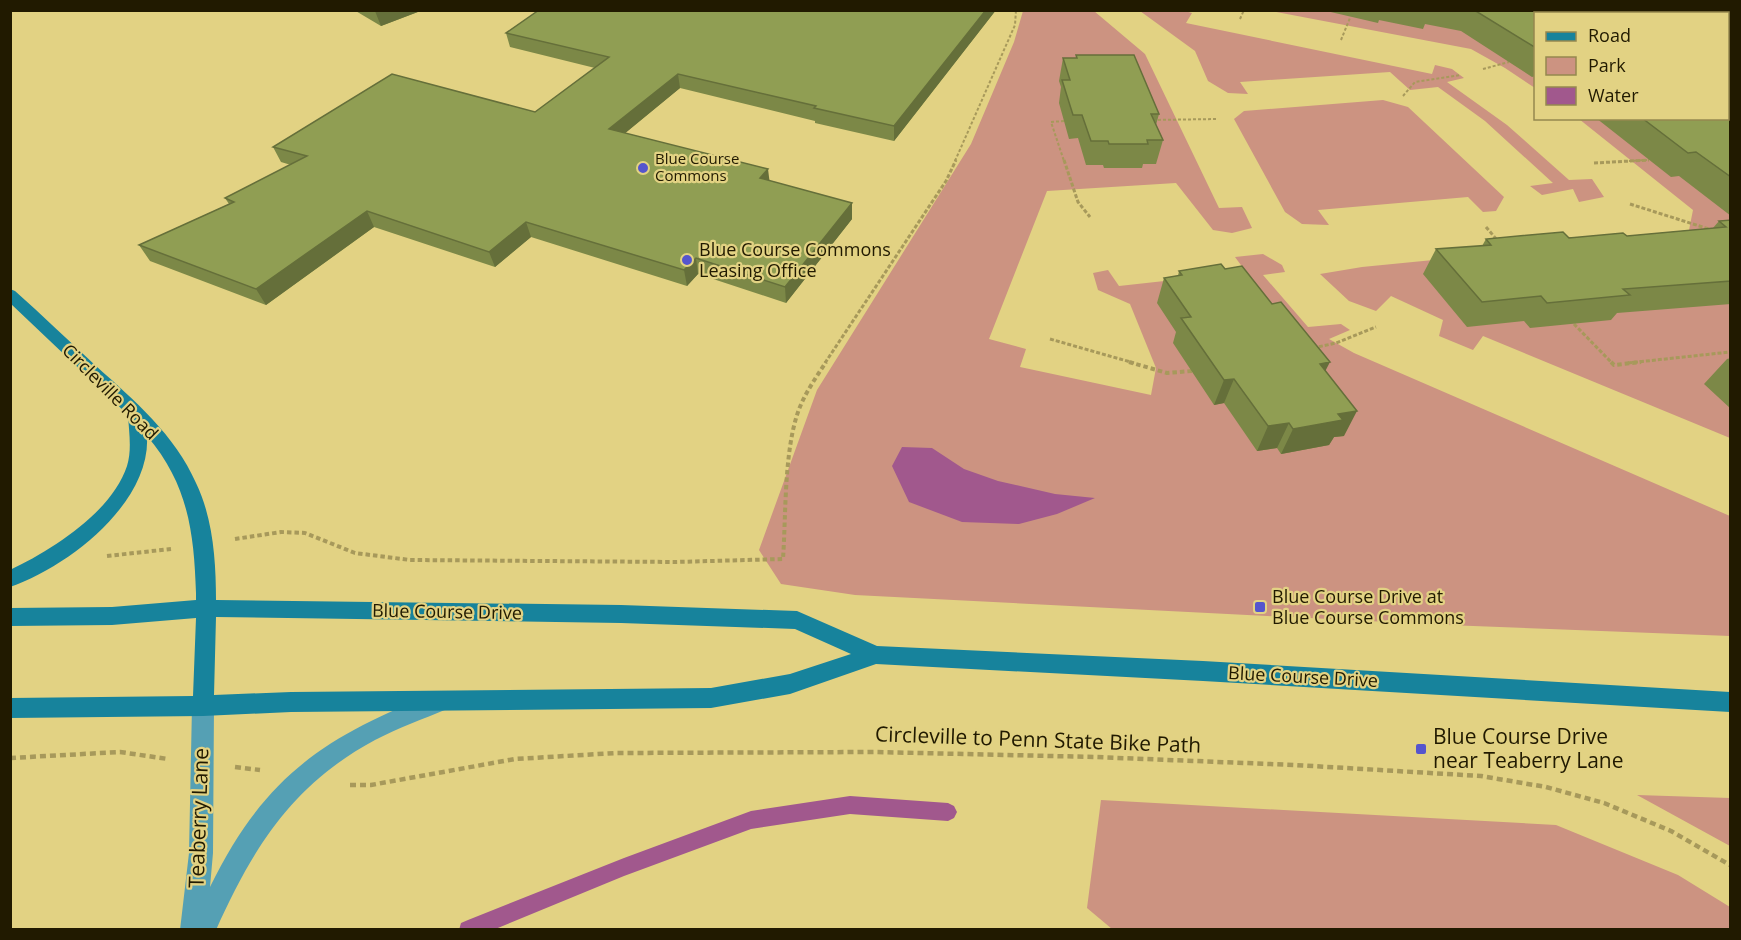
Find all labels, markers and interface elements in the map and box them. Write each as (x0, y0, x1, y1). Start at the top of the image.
legend (1534, 12, 1729, 120)
text: Road (1588, 23, 1631, 47)
text: Park (1588, 53, 1626, 77)
text: Water (1588, 83, 1639, 107)
place label: Blue Course Commons (655, 148, 739, 185)
marker: Blue Course Commons (636, 161, 650, 175)
place label: Blue Course Commons Leasing Office (699, 237, 891, 282)
marker: Blue Course Commons Leasing Office (680, 253, 694, 267)
street label: Circleville Road (57, 338, 164, 445)
place label: Blue Course Drive at Blue Course Commons (1272, 584, 1464, 629)
street label: Blue Course Drive (372, 598, 522, 624)
marker: Blue Course Drive at Blue Course Commons (1253, 600, 1267, 614)
street label: Blue Course Drive (1228, 660, 1379, 692)
street label: Circleville to Penn State Bike Path (874, 719, 1202, 759)
place label: Blue Course Drive near Teaberry Lane (1433, 722, 1624, 774)
marker: Blue Course Drive near Teaberry Lane (1414, 742, 1428, 756)
street label: Teaberry Lane (182, 747, 214, 888)

